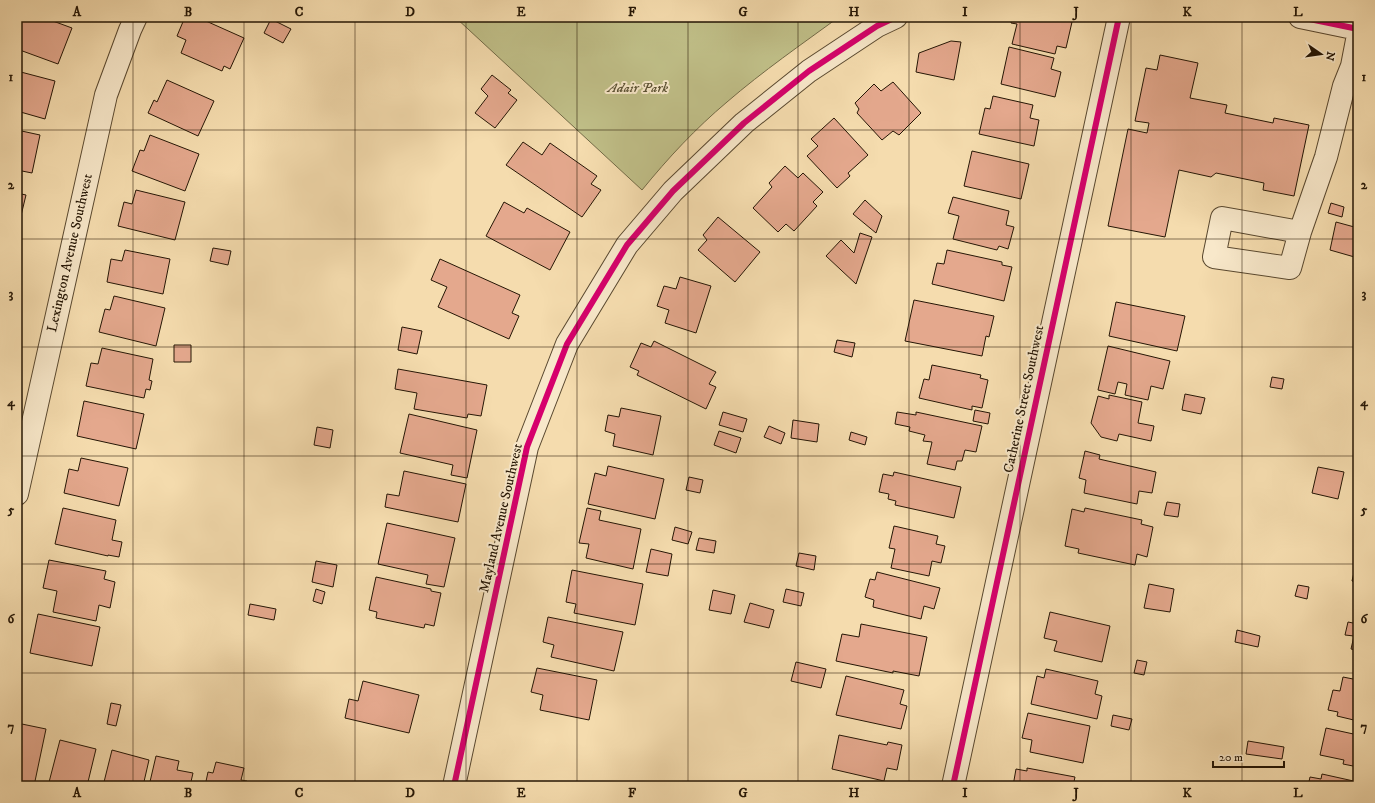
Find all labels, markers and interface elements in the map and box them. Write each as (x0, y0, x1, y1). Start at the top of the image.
text: A (72, 4, 82, 20)
text: B (184, 4, 192, 20)
text: C (295, 4, 304, 20)
text: D (405, 4, 415, 20)
text: E (516, 4, 526, 20)
text: F (628, 4, 637, 20)
text: G (738, 4, 748, 20)
text: H (849, 4, 860, 20)
text: I (962, 4, 968, 20)
text: J (1071, 4, 1079, 21)
text: K (1182, 4, 1192, 20)
text: L (1293, 4, 1303, 20)
north arrow (1301, 34, 1341, 74)
text: N (1322, 50, 1338, 62)
text: 1 (9, 69, 14, 85)
text: 1 (1362, 69, 1367, 85)
park label: Adair Park (606, 79, 668, 97)
street label: Lexington Avenue Southwest (43, 172, 97, 334)
text: 2 (8, 177, 15, 193)
text: 2 (1361, 177, 1368, 193)
text: 3 (9, 286, 14, 302)
text: 3 (1362, 286, 1367, 302)
street label: Catherine Street Southwest (1000, 323, 1049, 474)
text: 4 (6, 394, 15, 411)
text: 4 (1359, 394, 1368, 411)
street label: Mayland Avenue Southwest (475, 441, 527, 594)
text: 5 (7, 502, 15, 518)
text: 5 (1360, 502, 1368, 518)
text: 6 (8, 611, 16, 627)
text: 6 (1361, 611, 1369, 627)
text: 7 (8, 719, 15, 735)
text: 7 (1361, 719, 1368, 735)
scale bar (1213, 743, 1284, 769)
text: 20 m (1219, 750, 1243, 765)
text: A (72, 785, 82, 801)
text: B (184, 785, 192, 801)
text: C (295, 785, 304, 801)
text: D (405, 785, 415, 801)
text: E (516, 785, 526, 801)
text: F (628, 785, 637, 801)
text: G (738, 785, 748, 801)
text: H (849, 785, 860, 801)
text: I (962, 785, 968, 801)
text: J (1071, 785, 1079, 802)
text: K (1182, 785, 1192, 801)
text: L (1293, 785, 1303, 801)

